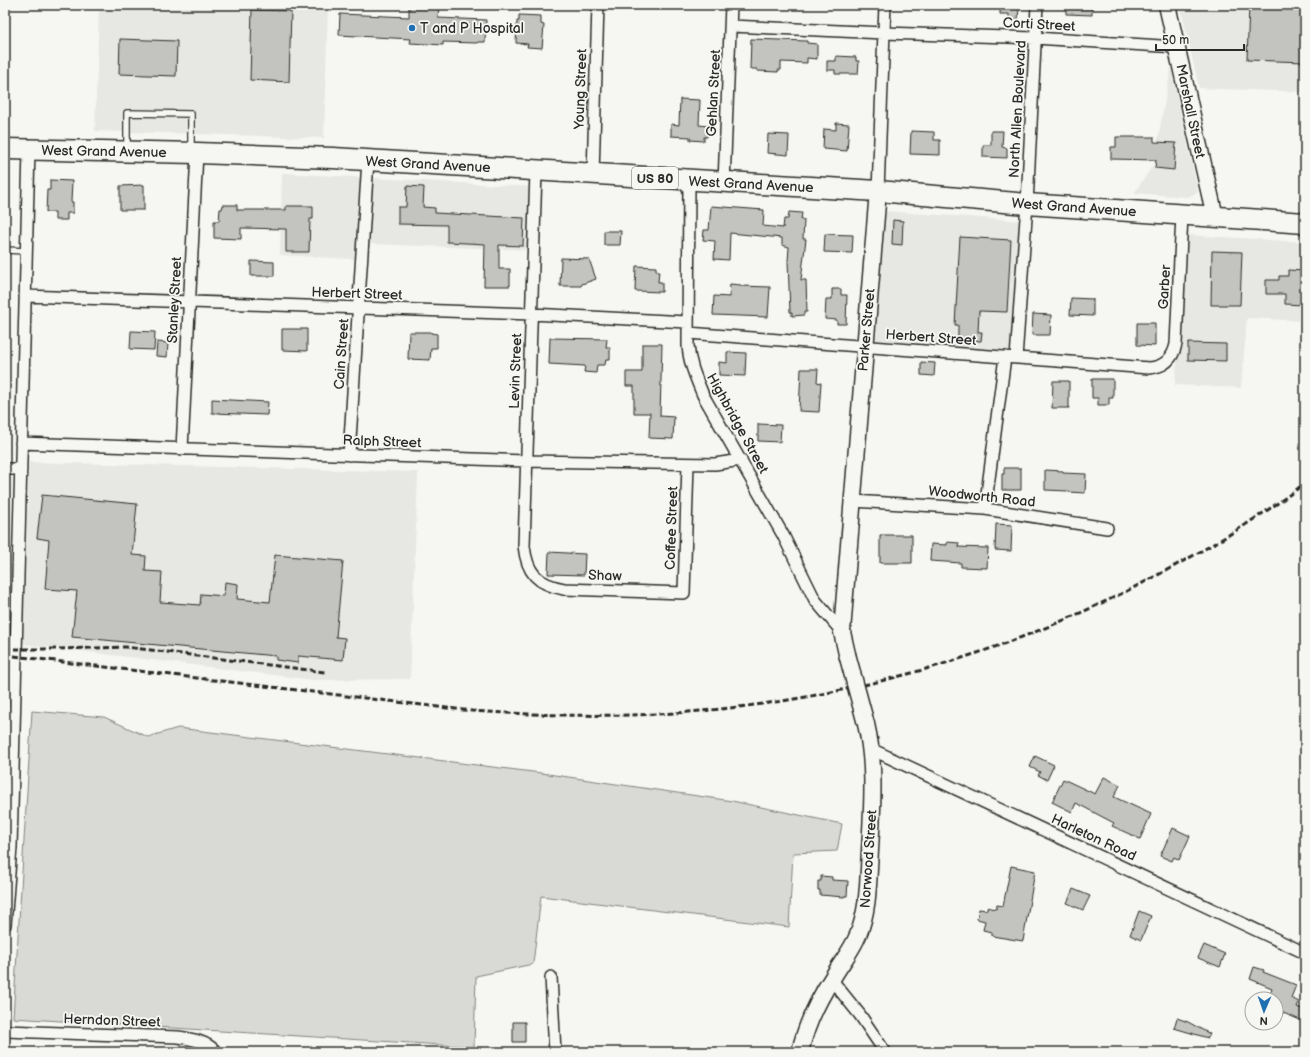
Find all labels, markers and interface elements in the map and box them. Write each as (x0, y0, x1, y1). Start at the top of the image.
street label: Corti Street (1002, 14, 1076, 35)
place label: T and P Hospital (420, 20, 524, 37)
marker: T and P Hospital (407, 23, 417, 33)
scale bar (1156, 26, 1244, 52)
text: 50 m (1162, 33, 1189, 48)
street label: North Allen Boulevard (1005, 40, 1030, 178)
street label: Young Street (571, 48, 590, 131)
street label: Gehlan Street (703, 48, 724, 137)
street label: Marshall Street (1172, 62, 1209, 160)
street label: West Grand Avenue (41, 142, 167, 161)
street label: West Grand Avenue (365, 153, 491, 176)
road number: US 80 (632, 167, 678, 189)
street label: West Grand Avenue (688, 173, 814, 196)
street label: West Grand Avenue (1011, 195, 1137, 220)
street label: Stanley Street (164, 256, 185, 344)
street label: Garber (1155, 263, 1174, 310)
street label: Herbert Street (311, 283, 404, 304)
street label: Parker Street (854, 287, 879, 372)
street label: Cain Street (331, 317, 353, 390)
street label: Herbert Street (885, 326, 978, 349)
street label: Levin Street (506, 332, 525, 409)
street label: Highbridge Street (703, 370, 772, 477)
street label: Ralph Street (342, 432, 422, 451)
street label: Woodworth Road (928, 482, 1036, 511)
street label: Coffee Street (662, 485, 681, 570)
street label: Shaw (588, 566, 623, 585)
street label: Norwood Street (857, 809, 880, 909)
street label: Harleton Road (1049, 810, 1139, 865)
north arrow (1244, 991, 1284, 1031)
street label: Herndon Street (63, 1010, 162, 1031)
text: N (1259, 1014, 1268, 1027)

